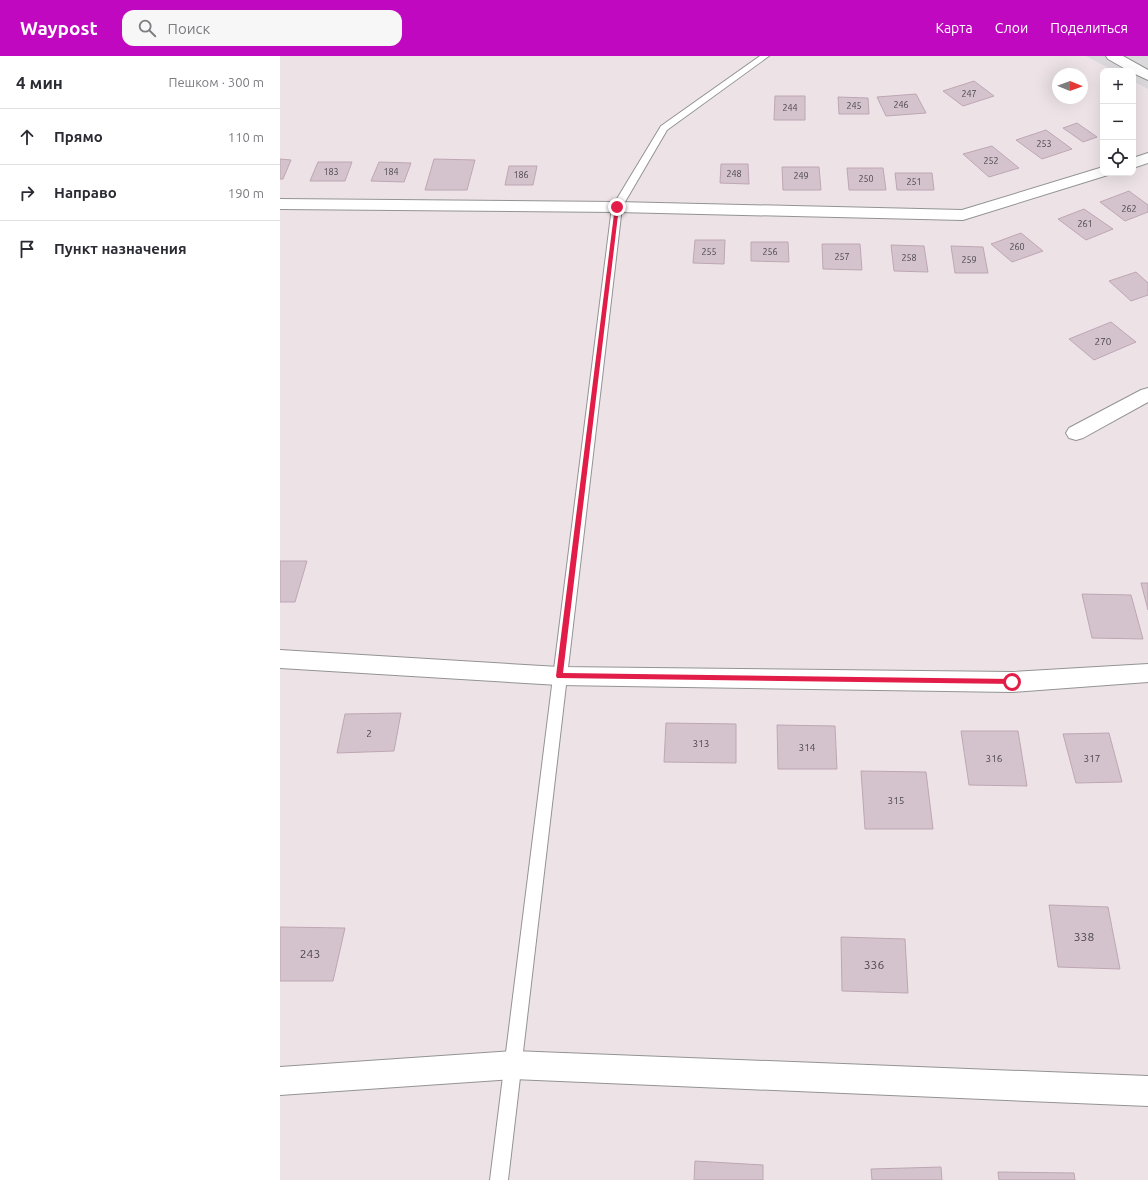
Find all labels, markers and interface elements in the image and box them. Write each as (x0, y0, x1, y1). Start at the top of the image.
search box (122, 10, 402, 46)
text: Waypost (20, 17, 98, 39)
icon: search (136, 17, 158, 39)
text: Поиск (168, 20, 210, 37)
text: Карта (935, 20, 973, 36)
text: Слои (995, 20, 1028, 36)
text: Поделиться (1050, 20, 1128, 36)
north arrow (1052, 68, 1088, 104)
map controls (1100, 68, 1136, 176)
button: + (1100, 68, 1136, 104)
text: 4 мин (16, 73, 63, 92)
text: Пешком · 300 m (168, 75, 264, 89)
house number: 247 (961, 89, 977, 99)
house number: 246 (893, 100, 909, 110)
house number: 245 (846, 101, 862, 111)
house number: 244 (782, 103, 798, 113)
button: − (1100, 104, 1136, 140)
icon: ahead (16, 126, 38, 148)
text: Прямо (54, 128, 103, 145)
text: 110 m (228, 130, 264, 144)
house number: 253 (1036, 139, 1052, 149)
button: locate (1100, 140, 1136, 176)
house number: 252 (983, 156, 999, 166)
house number: 183 (323, 167, 339, 177)
house number: 184 (383, 167, 399, 177)
house number: 248 (726, 169, 742, 179)
house number: 186 (513, 170, 529, 180)
house number: 249 (793, 171, 809, 181)
house number: 250 (858, 174, 874, 184)
house number: 251 (906, 177, 922, 187)
icon: right (16, 182, 38, 204)
text: Направо (54, 184, 117, 201)
text: 190 m (228, 186, 264, 200)
route end (608, 198, 626, 216)
house number: 262 (1121, 204, 1137, 214)
house number: 261 (1077, 219, 1093, 229)
icon: arrive (16, 238, 38, 260)
text: Пункт назначения (54, 240, 187, 257)
house number: 260 (1009, 242, 1025, 252)
house number: 255 (701, 247, 717, 257)
house number: 256 (762, 247, 778, 257)
house number: 257 (834, 252, 850, 262)
house number: 258 (901, 253, 917, 263)
house number: 259 (961, 255, 977, 265)
house number: 270 (1095, 336, 1112, 347)
route start (1003, 673, 1021, 691)
house number: 2 (366, 728, 372, 739)
house number: 313 (693, 738, 709, 749)
house number: 314 (799, 742, 816, 753)
house number: 316 (986, 753, 1003, 764)
house number: 317 (1084, 753, 1100, 764)
house number: 315 (888, 795, 904, 806)
house number: 338 (1074, 930, 1094, 943)
house number: 243 (300, 947, 320, 960)
house number: 336 (864, 958, 884, 971)

